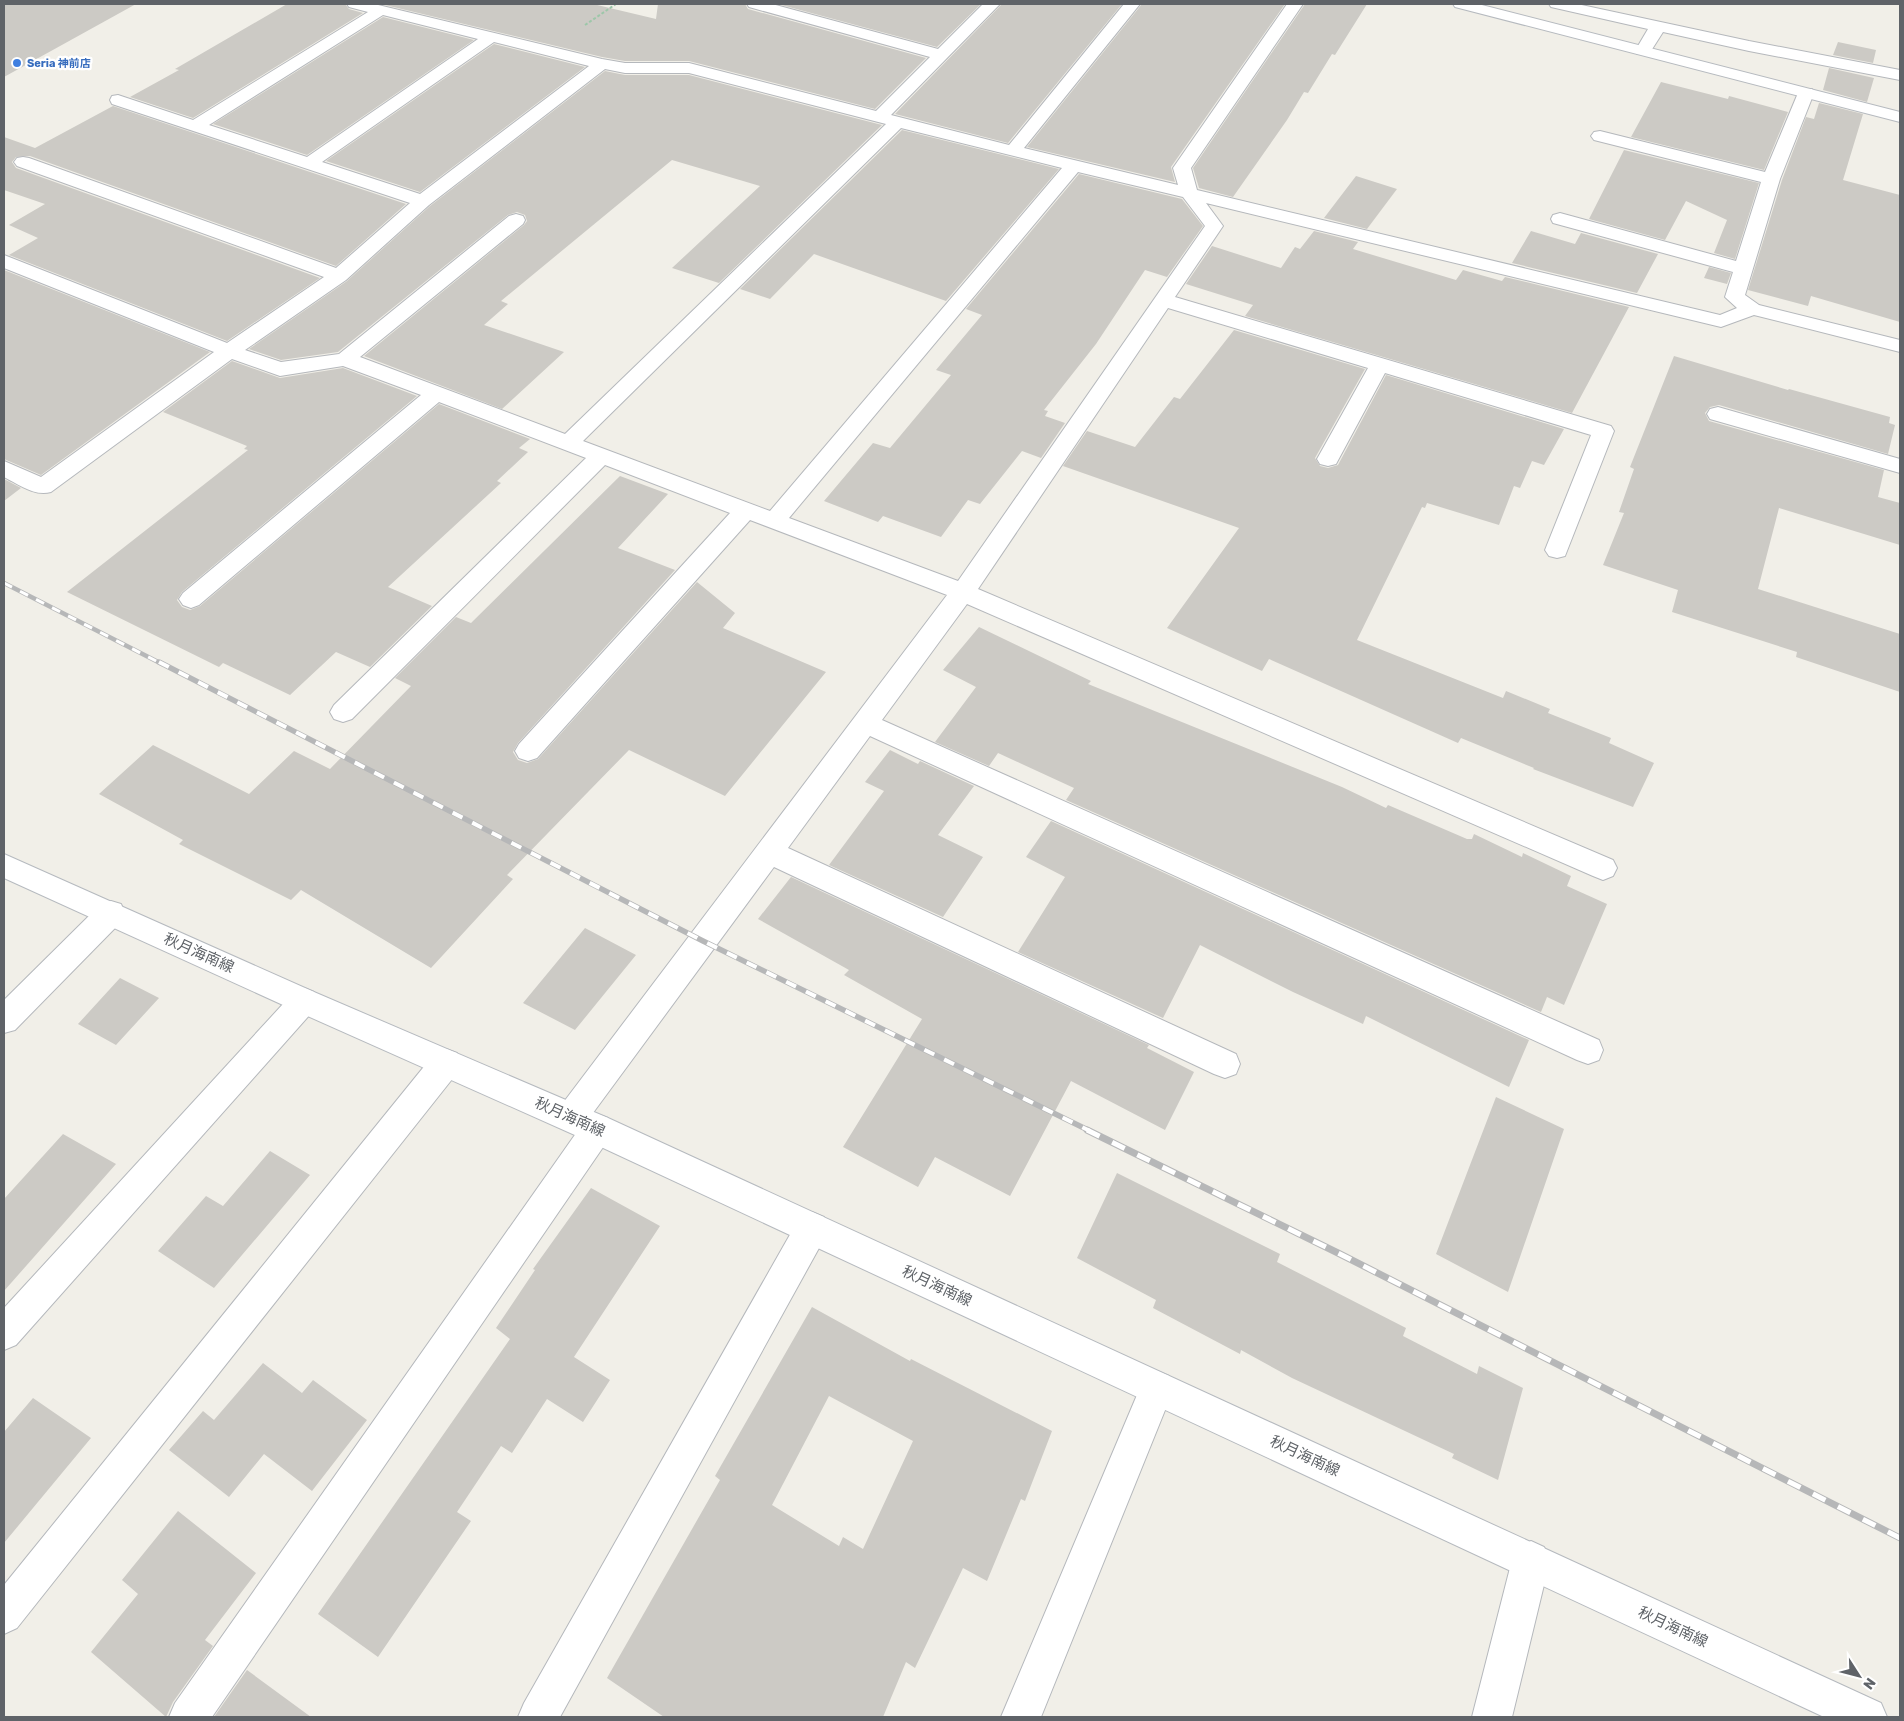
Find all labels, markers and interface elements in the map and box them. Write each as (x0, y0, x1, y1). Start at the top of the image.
marker: Seria 神前店 (11, 57, 23, 69)
place label: Seria 神前店 (27, 57, 91, 70)
street label: 秋月海南線 (161, 930, 237, 976)
street label: 秋月海南線 (532, 1094, 608, 1140)
street label: 秋月海南線 (899, 1262, 975, 1310)
street label: 秋月海南線 (1267, 1432, 1343, 1480)
street label: 秋月海南線 (1635, 1603, 1711, 1651)
north arrow (1834, 1651, 1884, 1701)
text: N (1859, 1674, 1879, 1692)

